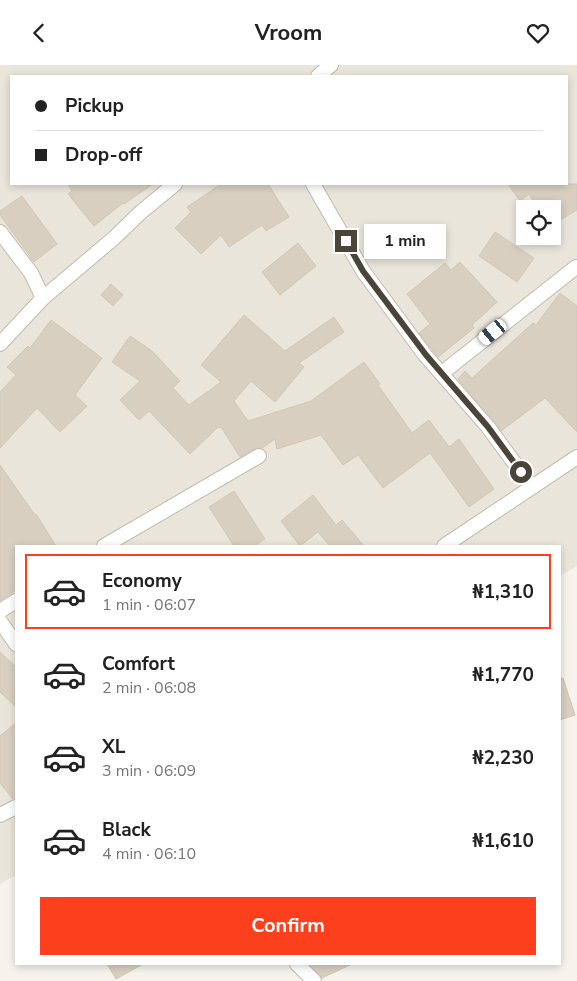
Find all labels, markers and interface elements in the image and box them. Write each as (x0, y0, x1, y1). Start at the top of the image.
text: Vroom (255, 18, 322, 48)
icon: back (25, 19, 53, 47)
icon: heart (524, 19, 552, 47)
text: Pickup (65, 93, 124, 119)
text: Drop-off (65, 142, 142, 168)
map controls (516, 200, 561, 245)
button: locate (516, 200, 561, 245)
callout: 1 min (364, 223, 446, 259)
route end (335, 230, 357, 252)
text: 1 min (384, 230, 426, 252)
car (476, 317, 509, 347)
route start (510, 461, 532, 483)
text: Economy (102, 568, 182, 594)
icon: car (42, 569, 87, 614)
text: ₦1,310 (472, 579, 534, 605)
text: 1 min · 06:07 (102, 594, 196, 616)
text: Comfort (102, 651, 175, 677)
icon: car (42, 652, 87, 697)
text: ₦1,770 (472, 662, 534, 688)
text: 2 min · 06:08 (102, 677, 196, 699)
text: XL (102, 734, 125, 760)
icon: car (42, 735, 87, 780)
text: ₦2,230 (472, 745, 534, 771)
text: 3 min · 06:09 (102, 760, 196, 782)
text: Black (102, 817, 151, 843)
icon: car (42, 818, 87, 863)
text: ₦1,610 (472, 828, 534, 854)
text: 4 min · 06:10 (102, 843, 196, 865)
button: Confirm (40, 897, 536, 955)

